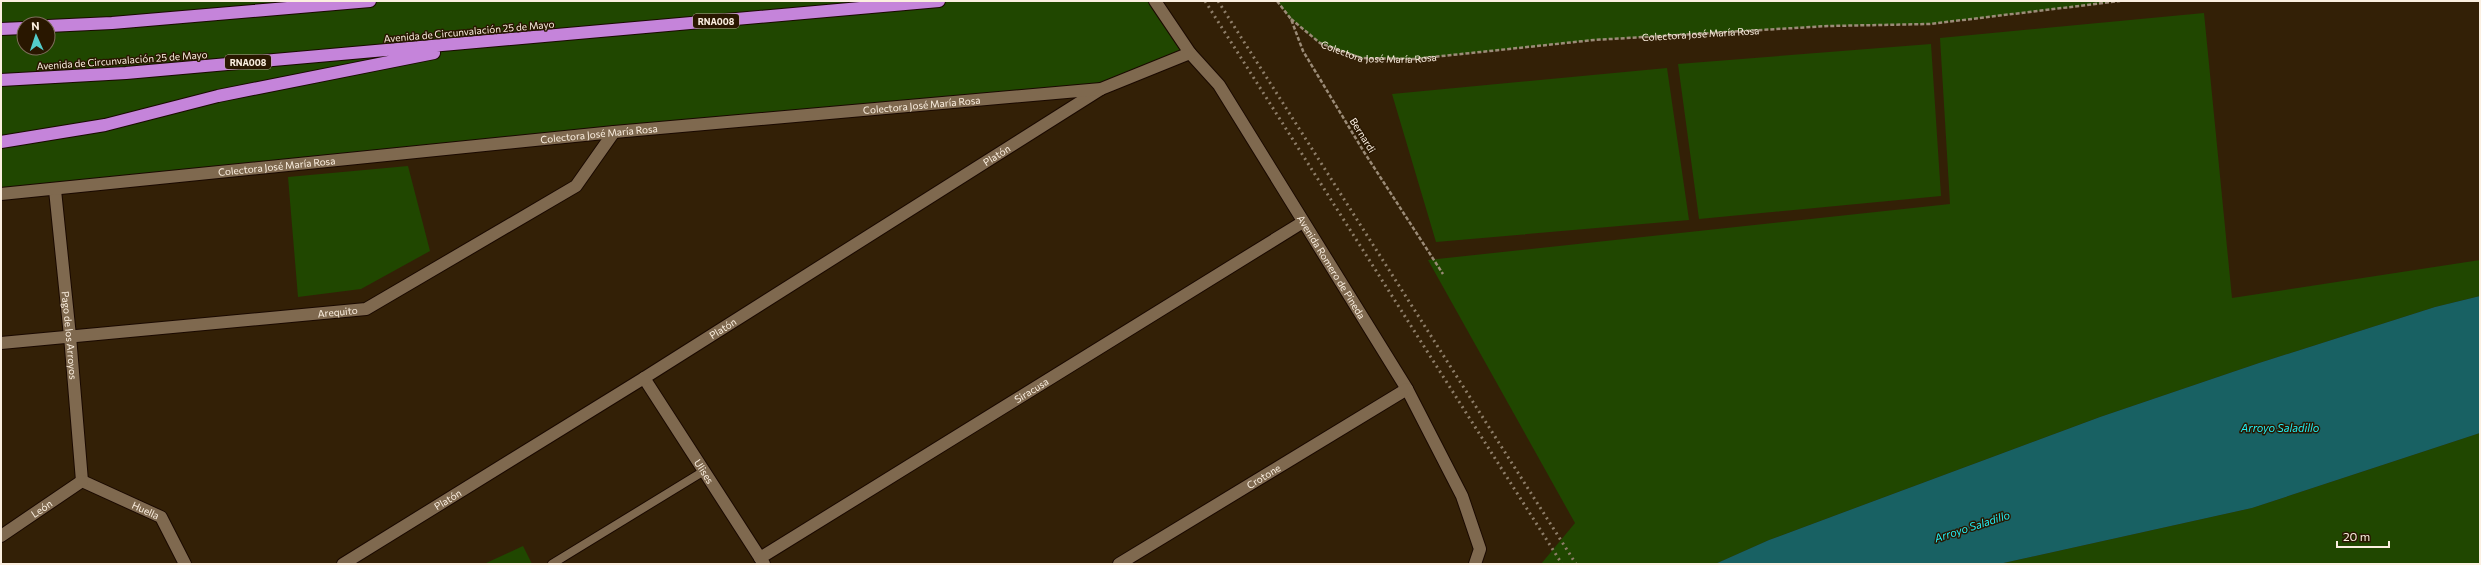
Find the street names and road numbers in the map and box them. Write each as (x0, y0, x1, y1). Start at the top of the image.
road number: RNA008 (693, 14, 739, 28)
street label: Avenida de Circunvalación 25 de Mayo (383, 18, 555, 44)
street label: Colectora José María Rosa (1641, 24, 1760, 43)
street label: Colectora José María Rosa (1319, 38, 1437, 65)
street label: Avenida de Circunvalación 25 de Mayo (36, 48, 208, 72)
road number: RNA008 (225, 55, 271, 69)
street label: Colectora José María Rosa (862, 94, 981, 116)
street label: Bernardi (1348, 115, 1378, 155)
street label: Colectora José María Rosa (540, 122, 658, 145)
street label: Platón (981, 142, 1012, 168)
street label: Colectora José María Rosa (217, 154, 336, 178)
street label: Avenida Romero de Pineda (1295, 213, 1368, 321)
street label: Pago de los Arroyos (59, 291, 80, 380)
street label: Arequito (317, 304, 358, 319)
street label: Platón (707, 315, 739, 341)
street label: Siracusa (1012, 375, 1051, 405)
street label: Ulises (692, 457, 717, 486)
street label: Crotone (1244, 461, 1283, 491)
street label: Platón (432, 486, 463, 512)
street label: León (29, 497, 54, 520)
street label: Huella (130, 499, 161, 521)

